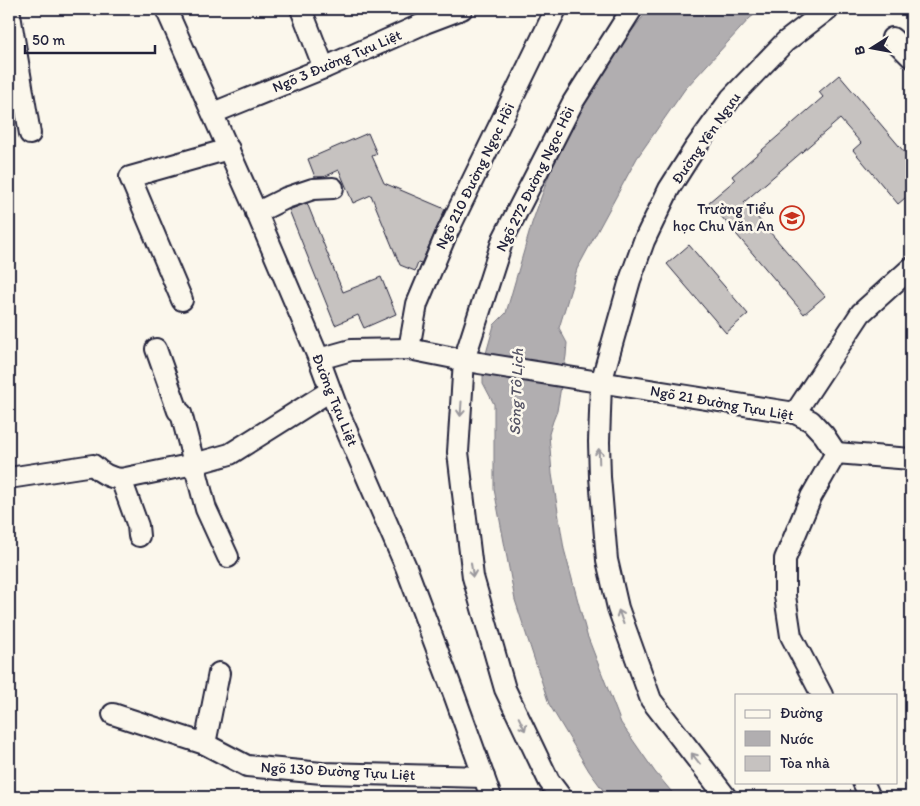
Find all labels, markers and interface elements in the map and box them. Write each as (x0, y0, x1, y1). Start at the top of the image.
scale bar (25, 22, 155, 54)
north arrow (848, 22, 898, 72)
street label: Ngõ 3 Đường Tựu Liệt (270, 25, 405, 96)
text: 50 m (32, 31, 65, 49)
text: B (851, 44, 869, 56)
street label: Đường Yên Ngưu (668, 89, 744, 187)
street label: Ngõ 210 Đường Ngọc Hồi (432, 100, 518, 252)
street label: Ngõ 272 Đường Ngọc Hồi (492, 103, 578, 255)
place label: Trường Tiểu học Chu Văn An (673, 200, 774, 235)
school or university icon: Trường Tiểu học Chu Văn An (779, 205, 805, 231)
water label: Sông Tô Lịch (505, 348, 527, 436)
street label: Đường Tựu Liệt (308, 351, 362, 449)
street label: Ngõ 21 Đường Tựu Liệt (649, 382, 795, 425)
one-way arrow (456, 401, 465, 417)
one-way arrow (595, 449, 604, 465)
one-way arrow (467, 562, 477, 578)
one-way arrow (616, 610, 625, 625)
legend (735, 694, 898, 784)
text: Đường (780, 704, 823, 722)
one-way arrow (518, 716, 527, 731)
text: Nước (780, 730, 814, 748)
one-way arrow (691, 753, 702, 766)
text: Tòa nhà (780, 754, 830, 772)
street label: Ngõ 130 Đường Tựu Liệt (260, 758, 416, 784)

